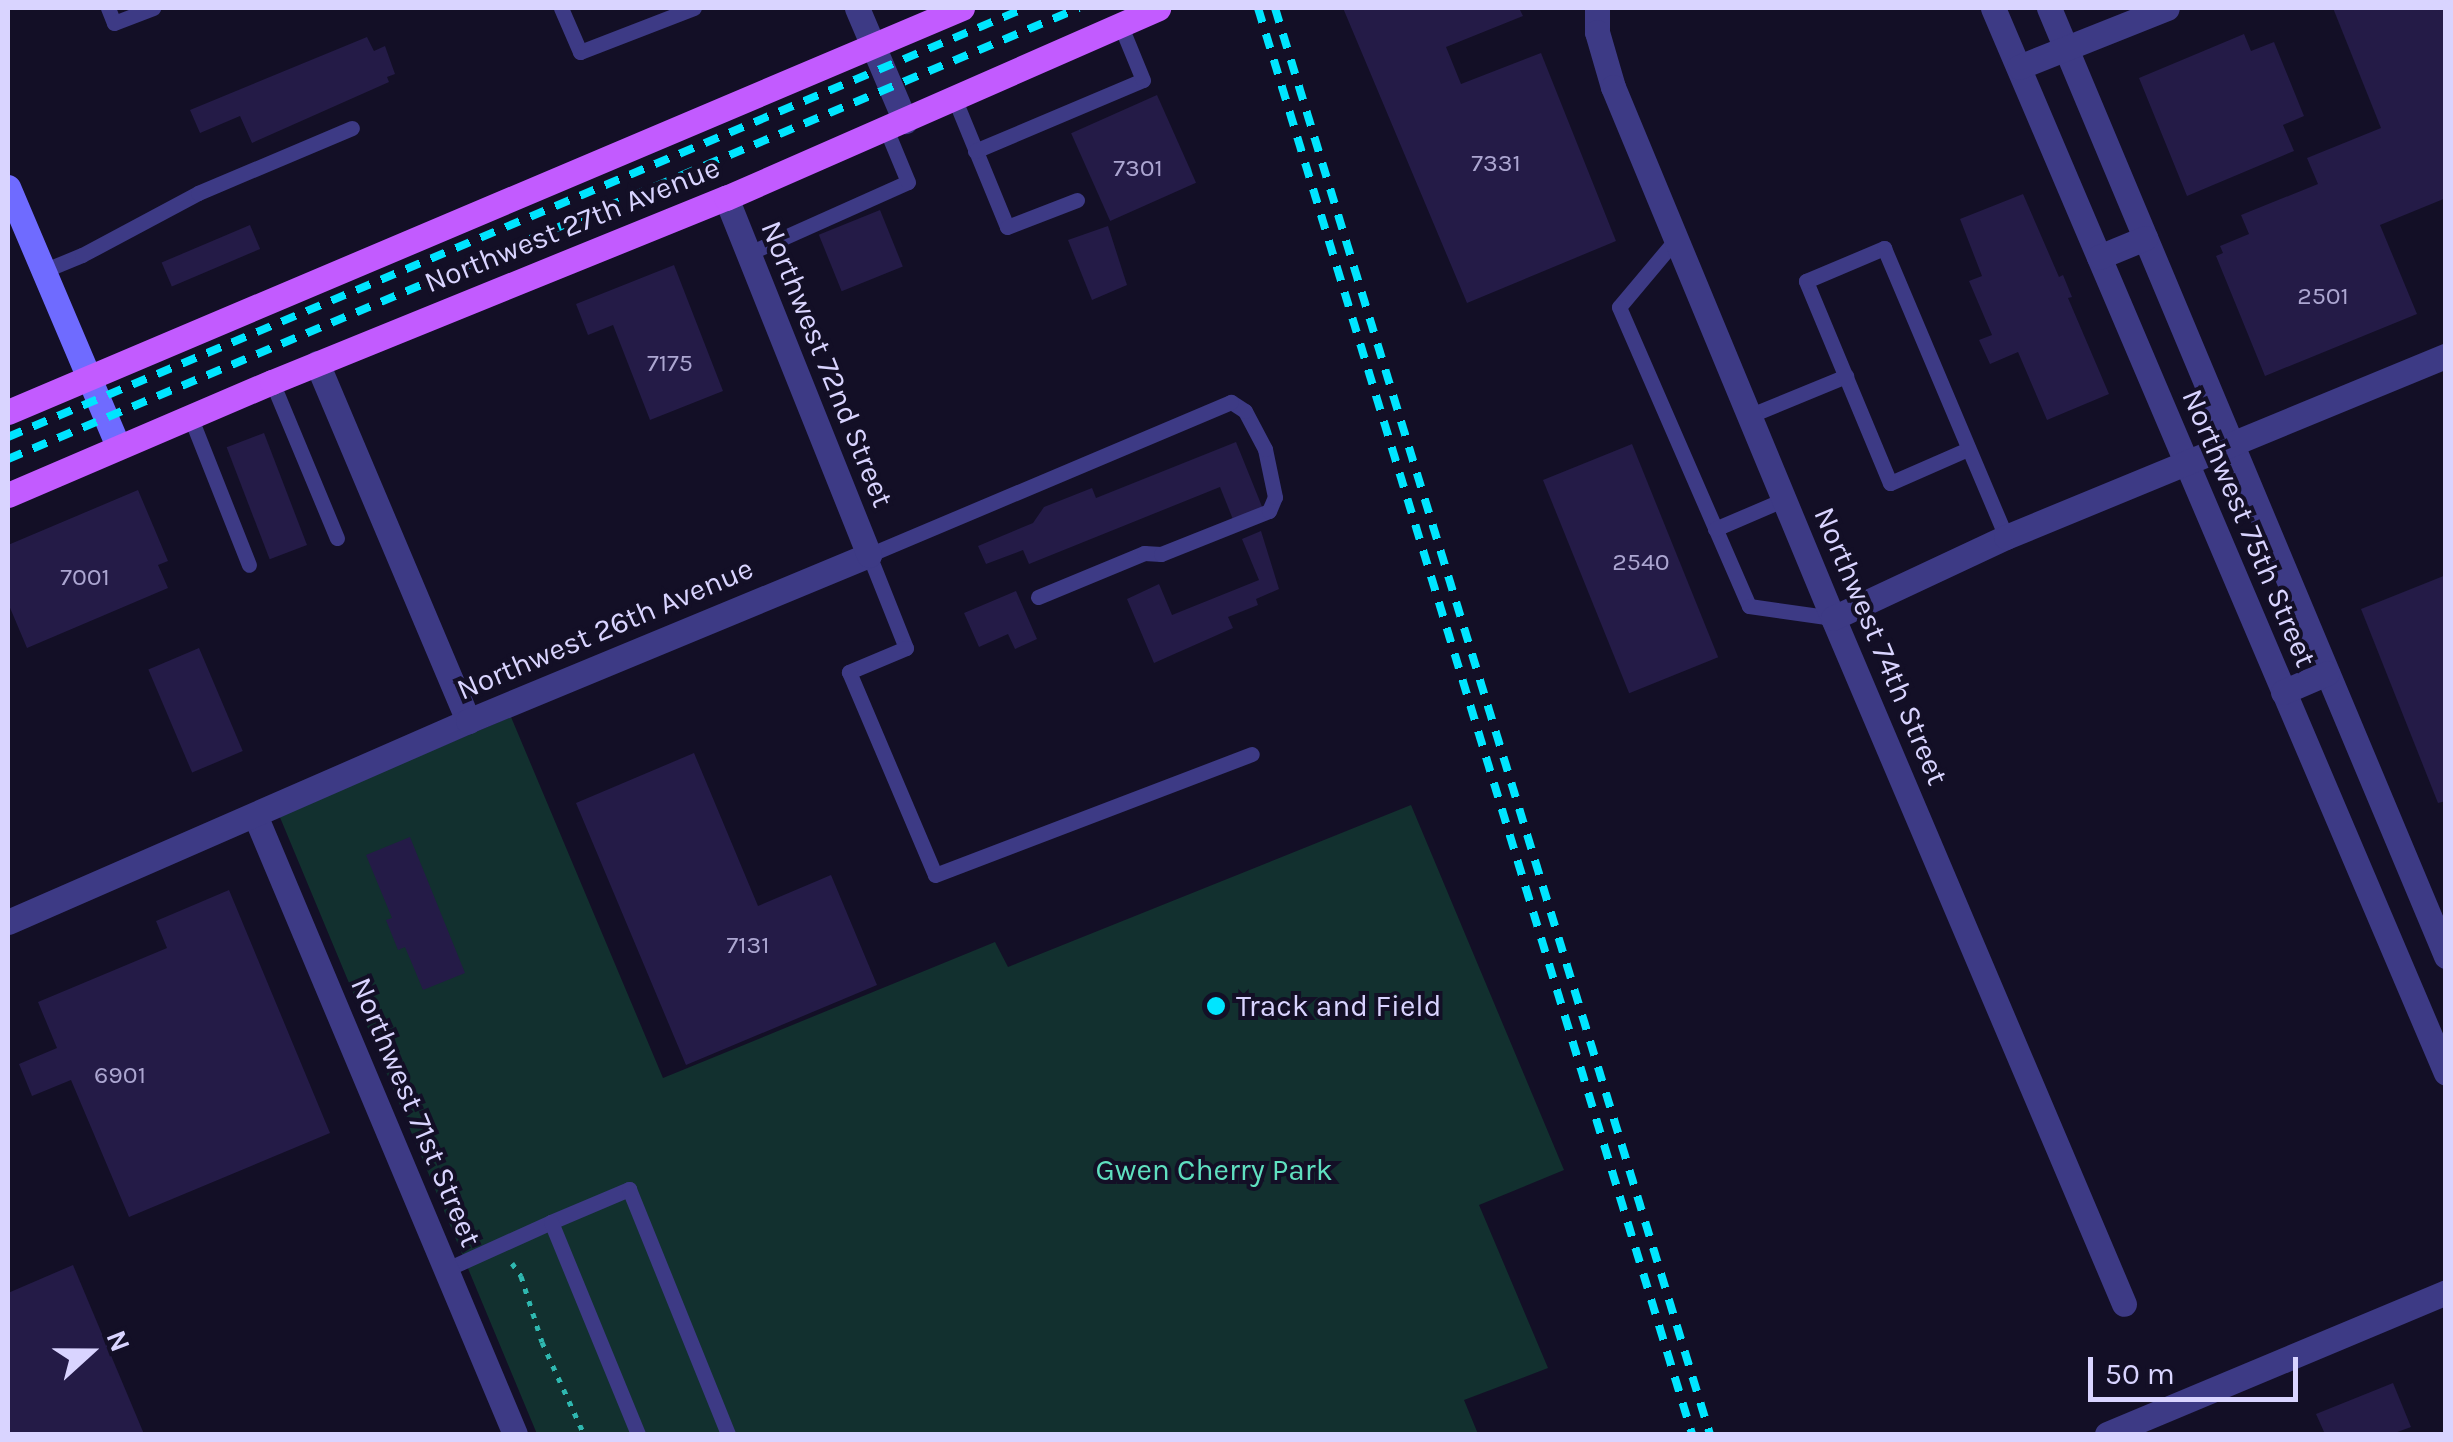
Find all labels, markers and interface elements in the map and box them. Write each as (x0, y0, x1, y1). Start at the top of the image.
house number: 7331 (1471, 148, 1521, 178)
street label: Northwest 27th Avenue (419, 149, 725, 301)
house number: 7301 (1113, 153, 1163, 183)
street label: Northwest 72nd Street (753, 216, 901, 512)
house number: 2501 (2297, 281, 2349, 311)
house number: 7175 (647, 348, 693, 378)
street label: Northwest 75th Street (2174, 384, 2324, 672)
street label: Northwest 74th Street (1806, 502, 1956, 790)
house number: 2540 (1612, 547, 1670, 577)
street label: Northwest 26th Avenue (451, 550, 759, 708)
house number: 7001 (60, 562, 110, 592)
house number: 7131 (726, 930, 770, 960)
street label: Northwest 71st Street (343, 972, 489, 1252)
place label: Track and Field (1236, 988, 1441, 1024)
marker: Track and Field (1205, 995, 1227, 1017)
house number: 6901 (94, 1060, 146, 1090)
park label: Gwen Cherry Park (1095, 1152, 1333, 1188)
north arrow (40, 1302, 140, 1402)
text: N (99, 1326, 137, 1356)
scale bar (2093, 1337, 2303, 1399)
text: 50 m (2105, 1356, 2175, 1392)

